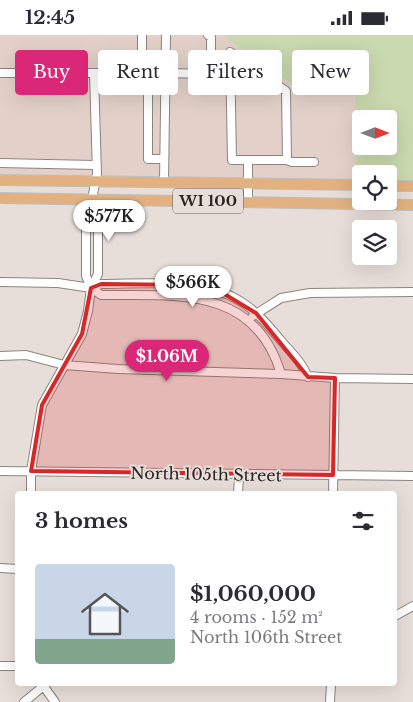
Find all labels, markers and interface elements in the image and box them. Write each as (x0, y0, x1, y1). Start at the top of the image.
text: 12:45 (25, 6, 75, 29)
chip: Buy (15, 50, 88, 95)
chip: Rent (98, 50, 178, 95)
chip: Filters (188, 50, 282, 95)
chip: New (292, 50, 369, 95)
north arrow (352, 110, 398, 155)
map controls (352, 110, 397, 265)
button: locate (352, 165, 397, 210)
road number: WI 100 (173, 189, 243, 213)
pin: $577K (74, 199, 144, 242)
text: $577K (84, 206, 134, 226)
button: layers (352, 220, 397, 265)
pin: $566K (158, 265, 228, 308)
text: $566K (166, 272, 220, 292)
pin: $1.06M (126, 339, 208, 382)
text: $1.06M (136, 346, 198, 366)
street label: North 105th Street (130, 463, 282, 485)
icon: filters (349, 507, 377, 535)
text: 3 homes (35, 508, 128, 534)
text: $1,060,000 (190, 581, 316, 607)
icon: home (75, 584, 135, 644)
text: 4 rooms · 152 m² (190, 607, 323, 627)
text: North 106th Street (190, 627, 342, 647)

